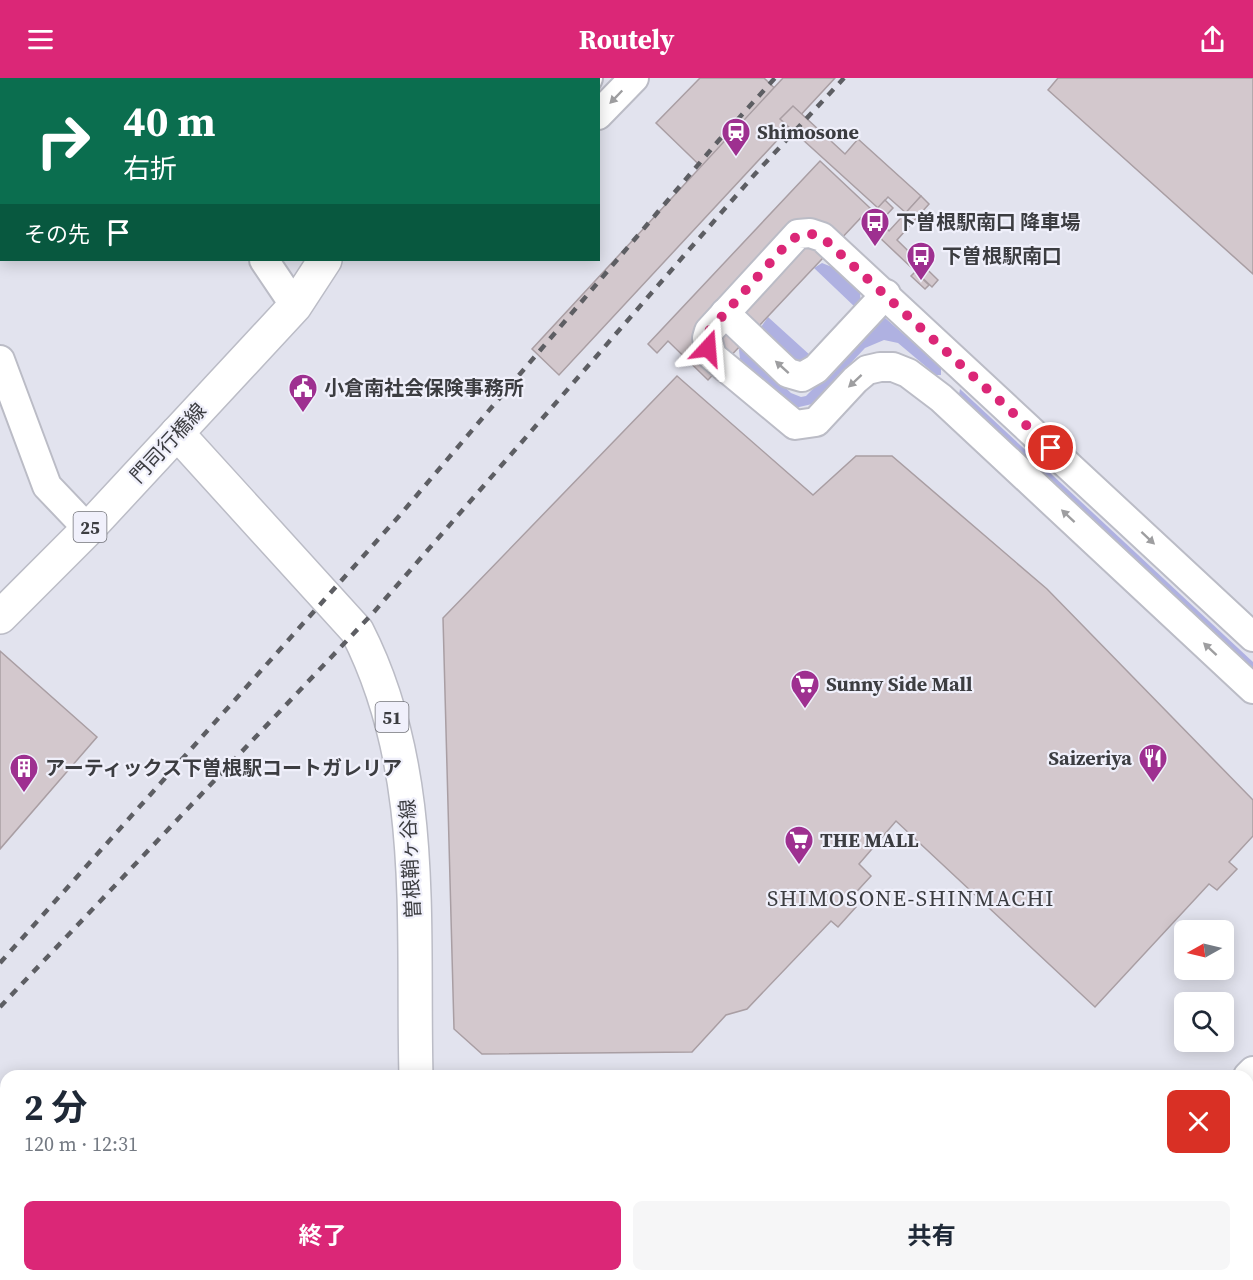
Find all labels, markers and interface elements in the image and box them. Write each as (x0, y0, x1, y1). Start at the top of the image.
text: Routely (579, 21, 674, 58)
icon: menu (24, 23, 57, 56)
icon: share (1196, 23, 1229, 56)
one-way arrow (609, 89, 623, 104)
text: 40 m (123, 92, 216, 150)
icon: right (24, 102, 102, 180)
station icon: Shimosone (720, 116, 752, 158)
place label: Shimosone (757, 118, 859, 146)
text: 右折 (123, 150, 177, 187)
bus stop icon: 下曽根駅南口 降車場 (859, 206, 891, 248)
place label: 下曽根駅南口 降車場 (896, 208, 1080, 236)
icon: arrive (102, 216, 135, 249)
text: その先 (24, 219, 90, 249)
bus stop icon: 下曽根駅南口 (905, 240, 937, 282)
place label: 下曽根駅南口 (942, 242, 1062, 270)
position arrow (676, 316, 740, 380)
one-way arrow (775, 361, 790, 374)
public building icon: 小倉南社会保険事務所 (287, 372, 319, 414)
place label: 小倉南社会保険事務所 (324, 374, 524, 402)
one-way arrow (848, 374, 863, 387)
street label: 門司行橋線 (124, 397, 212, 489)
pin (1025, 422, 1076, 473)
icon: arrive (1034, 431, 1067, 464)
one-way arrow (1060, 509, 1075, 523)
road number: 25 (74, 512, 106, 542)
one-way arrow (1140, 531, 1155, 544)
one-way arrow (1203, 642, 1218, 656)
supermarket icon: Sunny Side Mall (789, 668, 821, 710)
place label: Sunny Side Mall (826, 670, 973, 698)
road number: 51 (376, 702, 408, 732)
restaurant icon: Saizeriya (1137, 742, 1169, 784)
place label: Saizeriya (1048, 744, 1132, 772)
building icon: アーティックス下曽根駅コートガレリア (8, 752, 40, 794)
place label: アーティックス下曽根駅コートガレリア (45, 754, 402, 782)
street label: 曽根鞘ヶ谷線 (393, 798, 427, 920)
supermarket icon: THE MALL (783, 824, 815, 866)
place label: THE MALL (820, 826, 919, 854)
district label: SHIMOSONE-SHINMACHI (767, 883, 1055, 913)
north arrow (1174, 920, 1234, 980)
map controls (1174, 920, 1234, 1052)
button: search (1174, 992, 1234, 1052)
text: 2 分 (24, 1083, 87, 1132)
button: close (1167, 1090, 1230, 1153)
text: 120 m · 12:31 (24, 1130, 138, 1158)
button: 終了 (24, 1201, 621, 1270)
button: 共有 (633, 1201, 1230, 1270)

